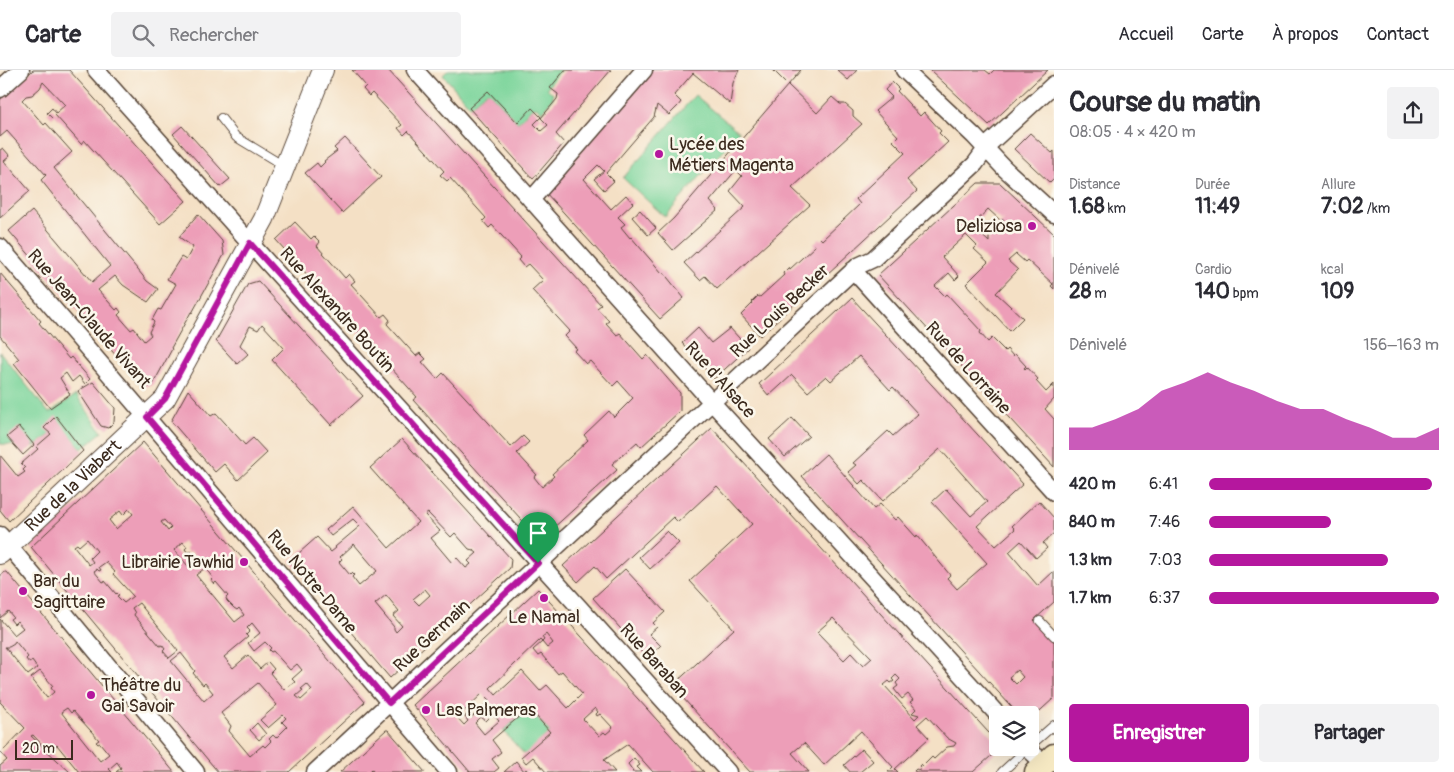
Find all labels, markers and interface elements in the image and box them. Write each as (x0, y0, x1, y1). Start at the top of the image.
search box (111, 12, 461, 57)
text: Carte (25, 20, 81, 49)
icon: search (129, 21, 157, 49)
text: Rechercher (169, 23, 259, 47)
text: Accueil (1118, 23, 1174, 46)
text: Carte (1202, 23, 1244, 46)
text: À propos (1272, 23, 1338, 46)
text: Contact (1366, 23, 1429, 46)
text: Course du matin (1069, 85, 1261, 120)
button: share (1387, 87, 1439, 139)
text: 08:05 · 4 × 420 m (1069, 122, 1196, 142)
place label: Lycée des Métiers Magenta (669, 133, 794, 177)
marker: Lycée des Métiers Magenta (653, 148, 665, 160)
text: Distance (1069, 176, 1120, 193)
text: Durée (1195, 176, 1230, 193)
text: Allure (1321, 176, 1355, 193)
text: 1.68 (1069, 193, 1105, 220)
text: 11:49 (1195, 193, 1240, 220)
text: 7:02 (1321, 193, 1364, 220)
text: km (1105, 200, 1126, 217)
text: /km (1364, 200, 1390, 217)
place label: Deliziosa (956, 215, 1022, 238)
marker: Deliziosa (1026, 220, 1038, 232)
street label: Rue Alexandre Boutin (275, 242, 399, 378)
street label: Rue Jean-Claude Vivant (22, 245, 156, 394)
street label: Rue Louis Becker (726, 259, 835, 363)
text: Dénivelé (1069, 261, 1120, 278)
text: Cardio (1195, 261, 1232, 278)
text: kcal (1321, 261, 1344, 278)
text: 28 (1069, 278, 1091, 305)
text: 140 (1195, 278, 1230, 305)
text: 109 (1321, 278, 1354, 305)
text: m (1091, 285, 1107, 302)
text: bpm (1230, 285, 1259, 302)
street label: Rue de Lorraine (920, 317, 1016, 419)
text: Dénivelé (1069, 335, 1127, 355)
text: 156–163 m (1363, 335, 1439, 355)
street label: Rue d'Alsace (680, 337, 760, 423)
street label: Rue de la Viabert (20, 434, 127, 537)
text: 420 m (1069, 474, 1116, 494)
text: 6:41 (1149, 474, 1178, 494)
pin (517, 512, 559, 563)
text: 840 m (1069, 512, 1115, 532)
text: 7:46 (1149, 512, 1180, 532)
icon: arrive (524, 519, 552, 547)
street label: Rue Notre-Dame (262, 525, 362, 639)
text: 1.3 km (1069, 550, 1112, 570)
text: 7:03 (1149, 550, 1182, 570)
place label: Librairie Tawhid (121, 551, 234, 574)
marker: Librairie Tawhid (238, 556, 250, 568)
place label: Bar du Sagittaire (33, 570, 105, 614)
marker: Bar du Sagittaire (17, 585, 29, 597)
text: 1.7 km (1069, 588, 1112, 608)
text: 6:37 (1149, 588, 1180, 608)
marker: Le Namal (538, 592, 550, 604)
street label: Rue Germain (389, 594, 475, 678)
place label: Le Namal (508, 606, 580, 629)
street label: Rue Baraban (615, 619, 693, 703)
place label: Théâtre du Gai Savoir (101, 674, 181, 718)
marker: Théâtre du Gai Savoir (85, 689, 97, 701)
place label: Las Palmeras (436, 699, 536, 722)
marker: Las Palmeras (420, 704, 432, 716)
button: Enregistrer (1069, 704, 1249, 762)
button: Partager (1259, 704, 1439, 762)
map controls (989, 706, 1039, 756)
button: layers (989, 706, 1039, 756)
scale bar (15, 737, 72, 760)
text: 20 m (22, 740, 55, 757)

